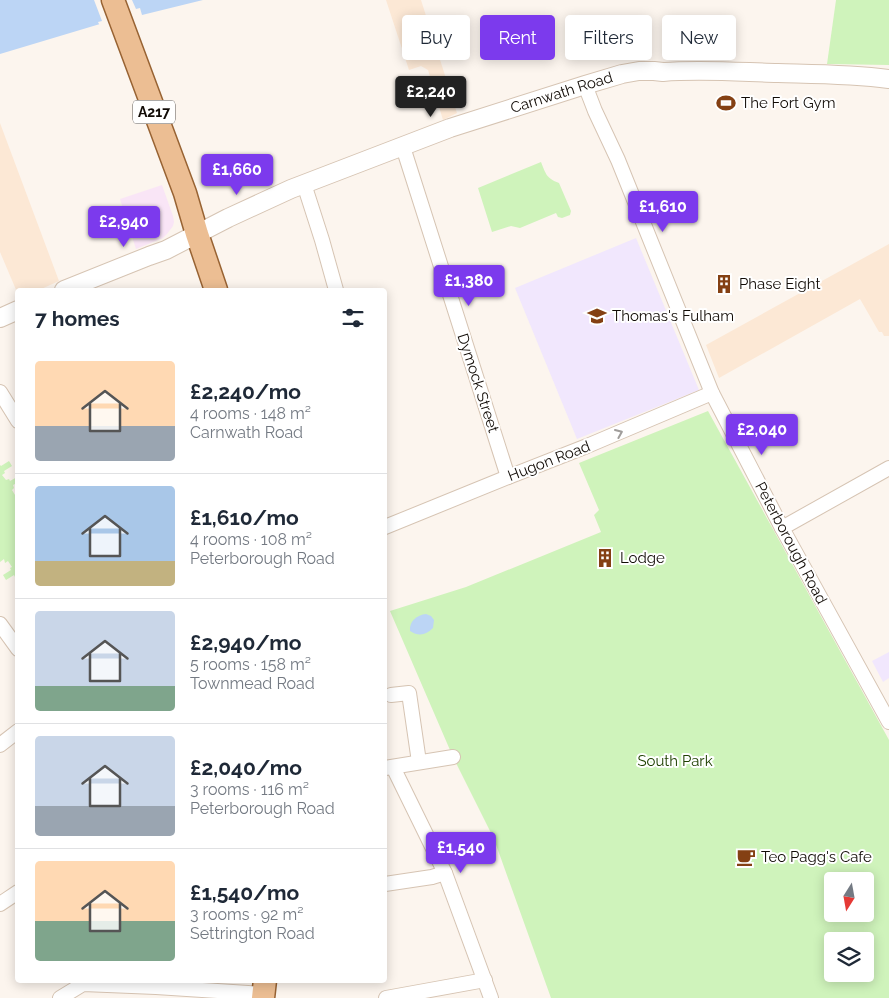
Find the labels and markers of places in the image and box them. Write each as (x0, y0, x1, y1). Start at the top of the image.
pin: £2,240 (390, 76, 472, 118)
sports icon: The Fort Gym (715, 92, 737, 114)
place label: The Fort Gym (741, 94, 835, 112)
pin: £1,660 (196, 154, 278, 196)
pin: £1,610 (622, 190, 704, 233)
pin: £2,940 (83, 206, 165, 248)
pin: £1,380 (428, 264, 510, 307)
building icon: Phase Eight (713, 273, 735, 295)
place label: Phase Eight (739, 275, 821, 293)
school or university icon: Thomas's Fulham (586, 305, 608, 327)
place label: Thomas's Fulham (612, 307, 734, 325)
pin: £2,040 (721, 414, 803, 456)
building icon: Lodge (594, 547, 616, 569)
place label: Lodge (620, 549, 665, 567)
pin: £1,540 (420, 832, 502, 874)
cafe icon: Teo Pagg's Cafe (735, 846, 757, 868)
place label: Teo Pagg's Cafe (761, 848, 872, 866)

